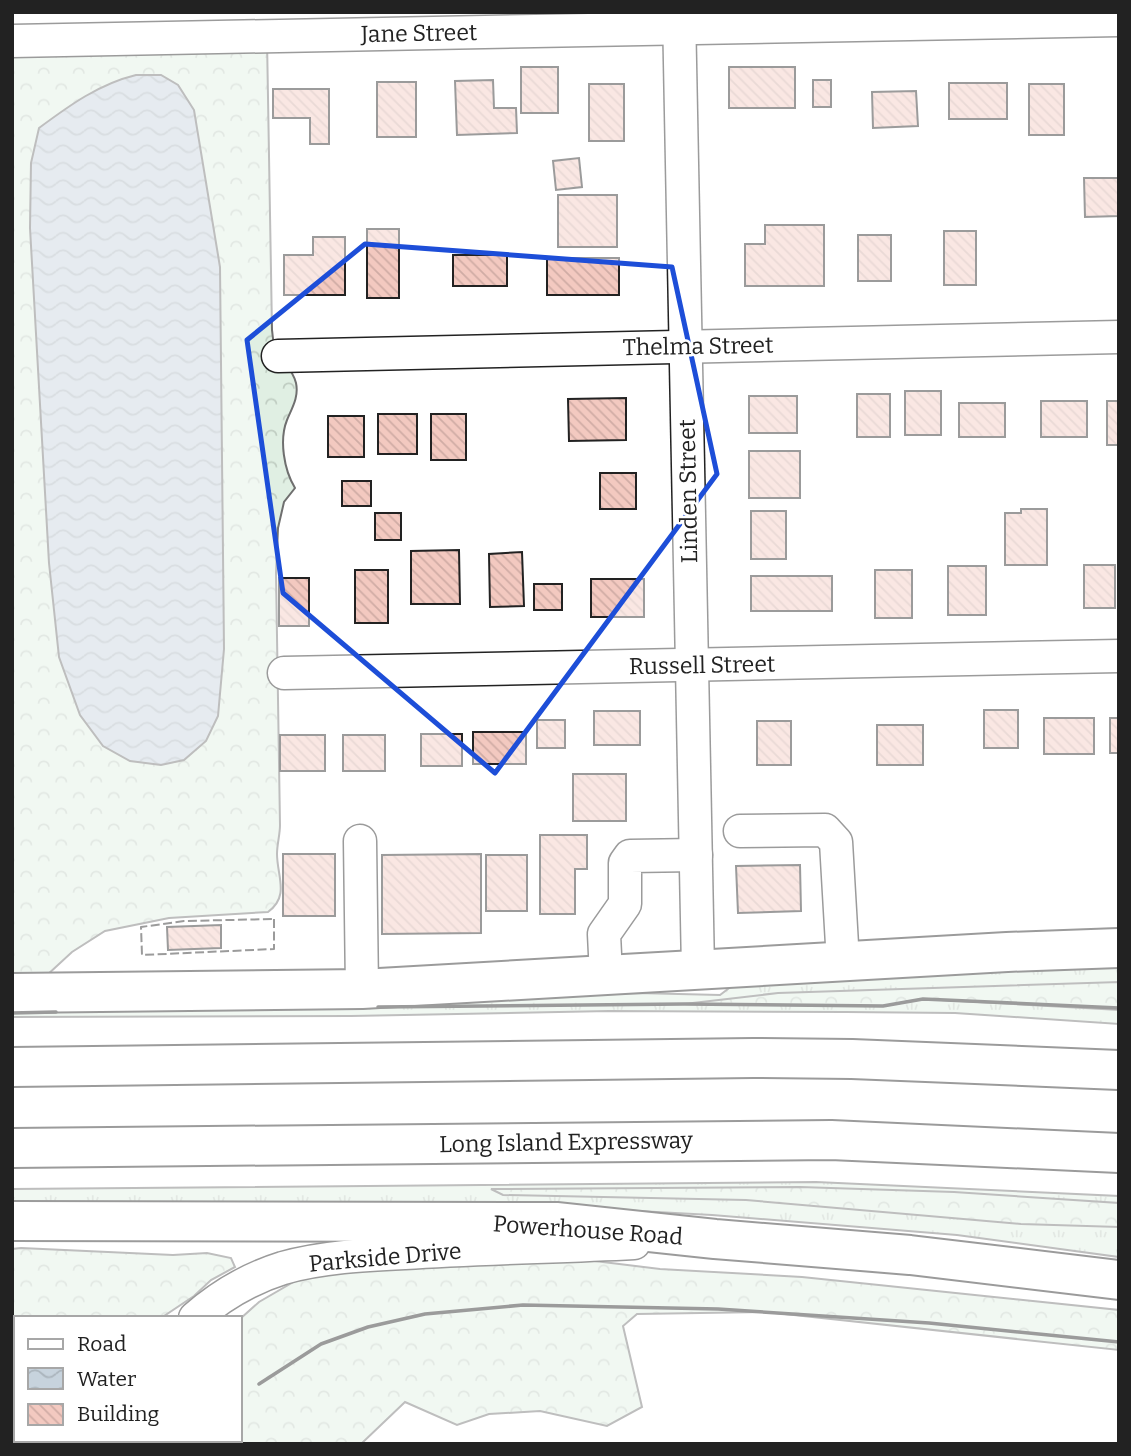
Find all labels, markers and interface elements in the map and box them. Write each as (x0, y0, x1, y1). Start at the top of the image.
street label: Jane Street (360, 18, 477, 48)
street label: Thelma Street (622, 331, 774, 361)
street label: Linden Street (673, 419, 703, 563)
street label: Russell Street (629, 650, 775, 680)
street label: Long Island Expressway (439, 1126, 694, 1158)
street label: Powerhouse Road (492, 1209, 684, 1251)
street label: Parkside Drive (307, 1236, 463, 1278)
legend (14, 1316, 242, 1442)
text: Road (77, 1331, 126, 1357)
text: Water (77, 1366, 136, 1392)
text: Building (77, 1401, 160, 1427)

